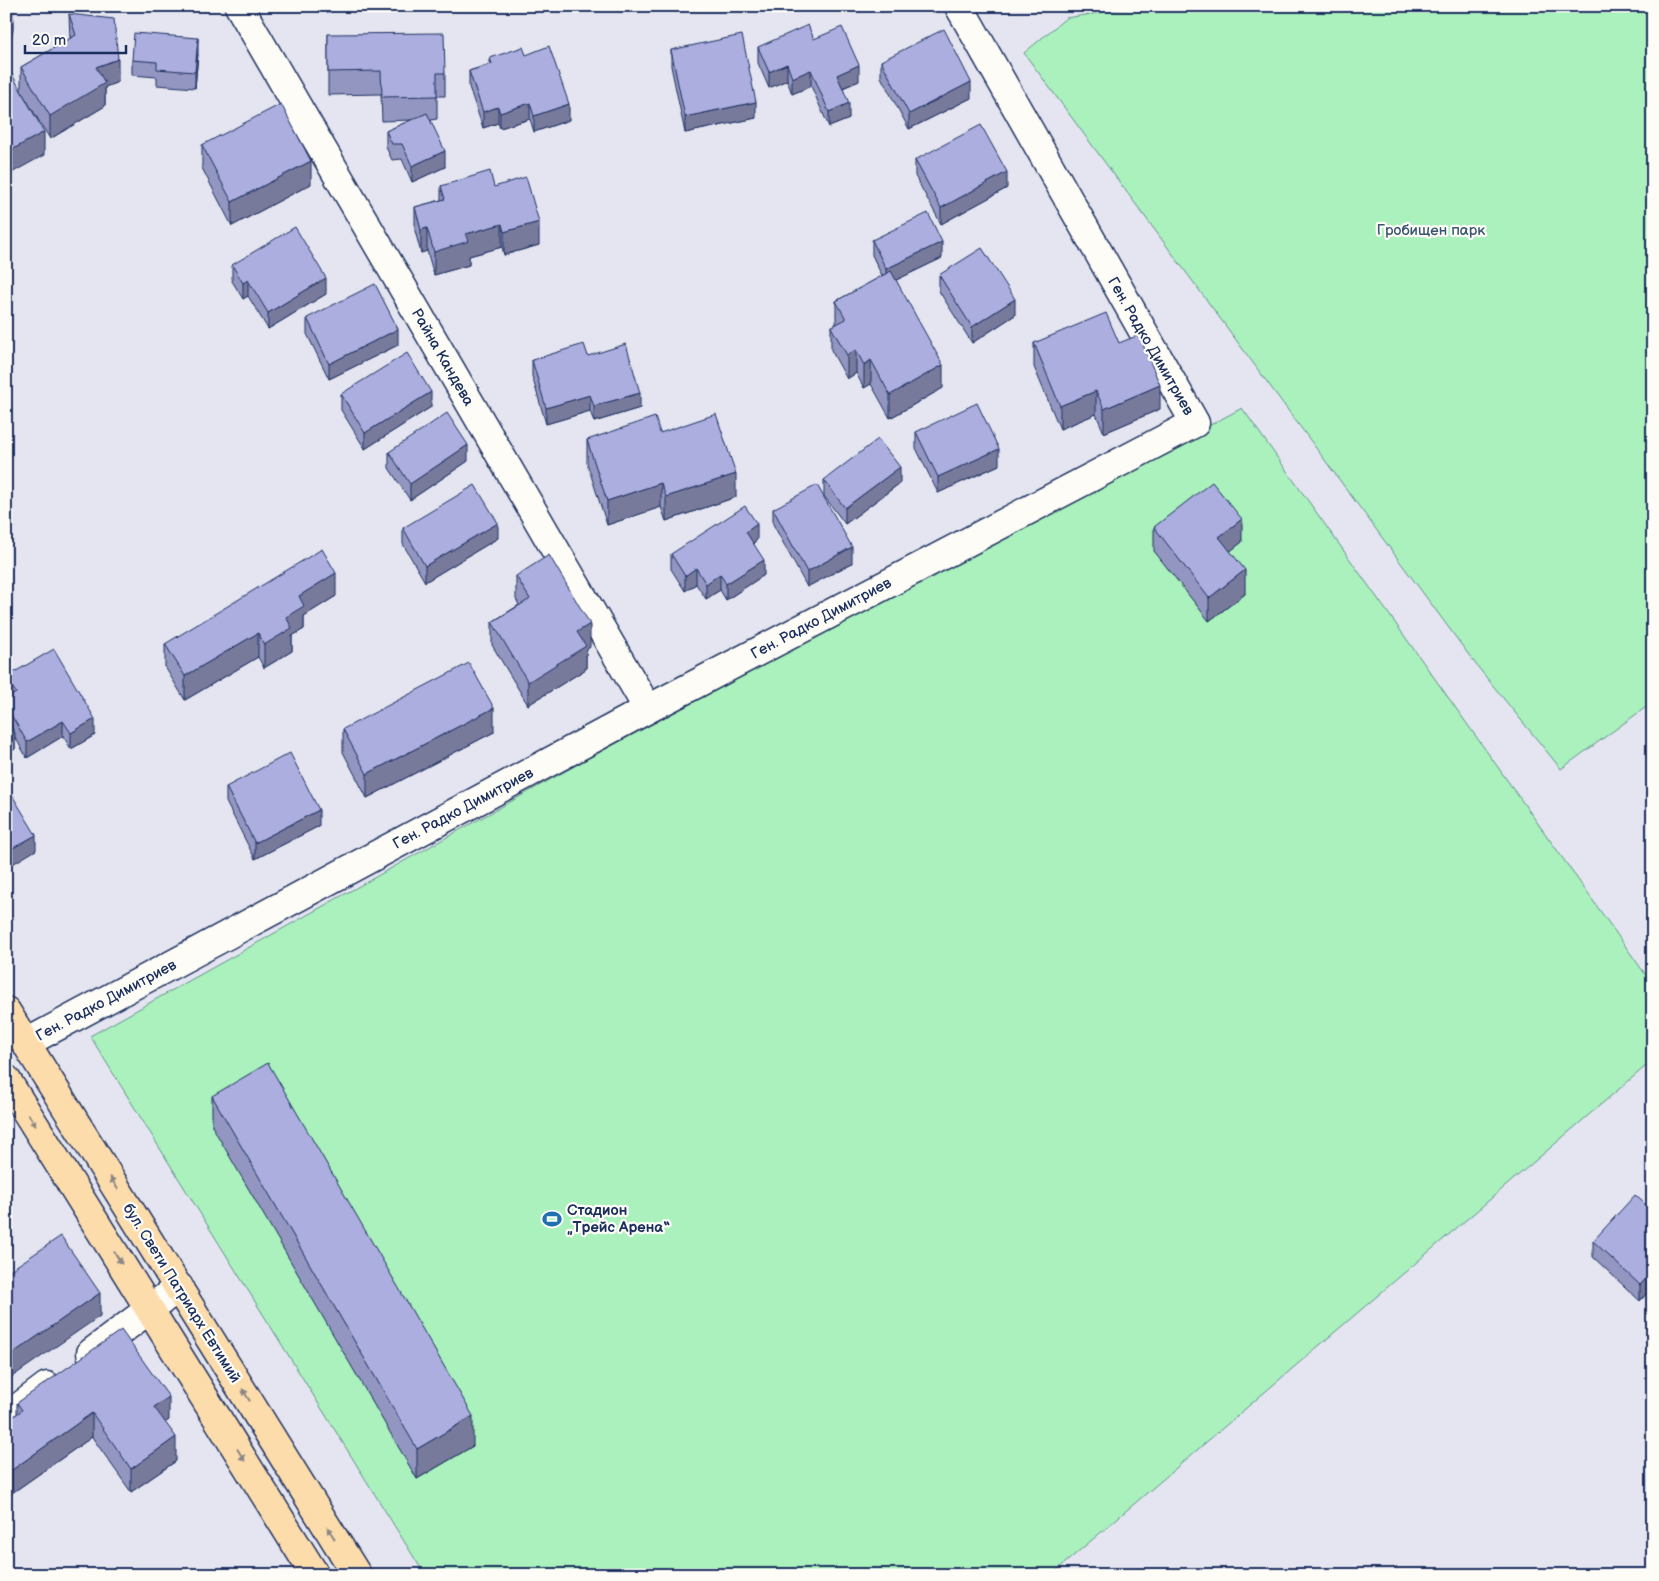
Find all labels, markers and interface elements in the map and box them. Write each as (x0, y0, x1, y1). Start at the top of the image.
scale bar (25, 22, 126, 54)
text: 20 m (32, 31, 66, 50)
park label: Гробищен парк (1377, 221, 1485, 240)
street label: Ген. Радко Димитриев (1103, 274, 1198, 419)
street label: Райна Кандева (407, 305, 478, 410)
street label: Ген. Радко Димитриев (748, 573, 895, 664)
street label: Ген. Радко Димитриев (390, 763, 537, 854)
street label: Ген. Радко Димитриев (33, 955, 180, 1046)
one-way arrow (27, 1114, 37, 1127)
one-way arrow (109, 1176, 118, 1190)
street label: бул. Свети Патриарх Евтимий (118, 1200, 245, 1387)
place label: Стадион „Трейс Арена“ (567, 1201, 670, 1237)
sports icon: Стадион „Трейс Арена“ (541, 1208, 563, 1230)
one-way arrow (114, 1251, 123, 1264)
one-way arrow (241, 1389, 250, 1402)
one-way arrow (236, 1449, 245, 1462)
one-way arrow (327, 1527, 336, 1540)

